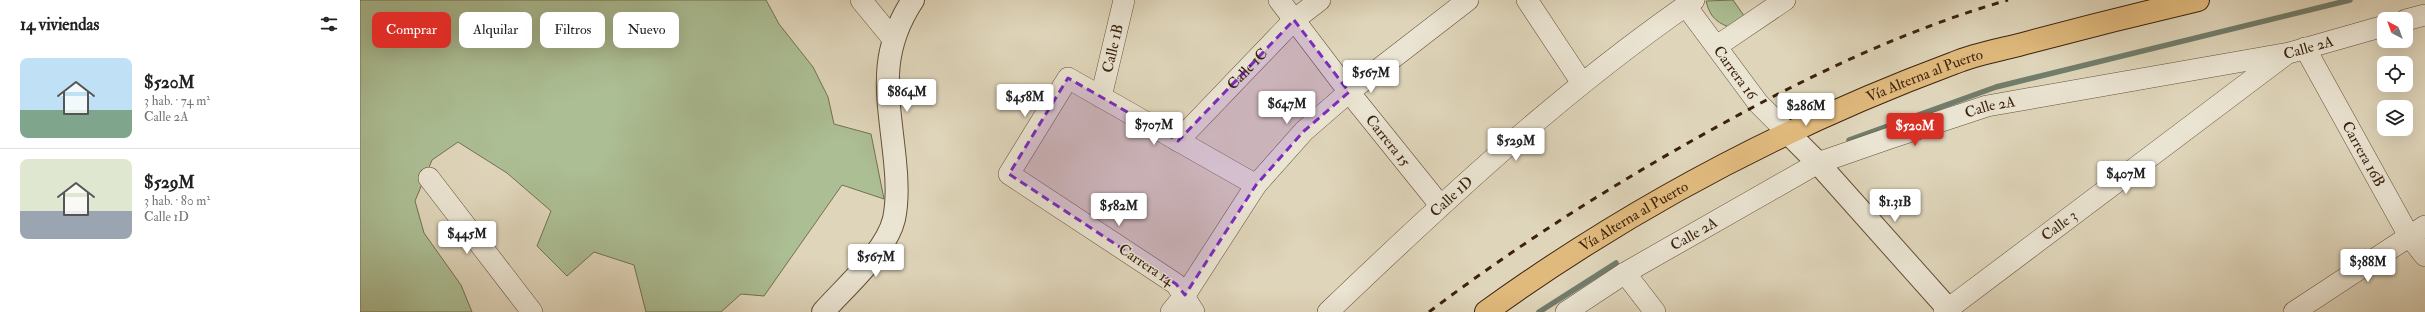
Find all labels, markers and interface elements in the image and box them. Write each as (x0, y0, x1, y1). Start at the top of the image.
chip: Comprar (372, 12, 451, 48)
chip: Alquilar (459, 12, 532, 48)
chip: Filtros (540, 12, 605, 48)
chip: Nuevo (613, 12, 679, 48)
north arrow (2377, 12, 2413, 48)
map controls (2377, 12, 2413, 136)
icon: filters (318, 13, 340, 35)
text: 14 viviendas (20, 14, 99, 35)
street label: Calle 1B (1098, 22, 1127, 75)
street label: Calle 2A (2282, 31, 2336, 63)
street label: Carrera 16 (1709, 42, 1763, 104)
street label: Calle 1C (1223, 44, 1272, 94)
street label: Vía Alterna al Puerto (1863, 44, 1985, 106)
button: locate (2377, 56, 2413, 92)
pin: $567M (1343, 60, 1399, 94)
text: $567M (1352, 65, 1390, 81)
text: $520M (144, 72, 195, 93)
icon: home (52, 74, 100, 122)
pin: $864M (879, 79, 935, 113)
text: $864M (887, 84, 927, 100)
pin: $458M (997, 84, 1053, 118)
text: $458M (1006, 89, 1044, 105)
pin: $647M (1259, 91, 1315, 125)
street label: Calle 2A (1962, 92, 2017, 122)
text: 3 hab. · 74 m² (144, 93, 210, 109)
pin: $286M (1778, 93, 1834, 127)
text: $647M (1267, 96, 1307, 112)
text: $286M (1786, 98, 1826, 114)
button: layers (2377, 100, 2413, 136)
text: Calle 2A (144, 109, 188, 125)
street label: Carrera 15 (1361, 111, 1415, 171)
pin: $707M (1126, 112, 1182, 146)
pin: $520M (1887, 113, 1943, 147)
text: $707M (1135, 117, 1173, 133)
text: $520M (1896, 118, 1934, 134)
street label: Carrera 16B (2338, 118, 2389, 190)
pin: $529M (1488, 128, 1544, 162)
text: $529M (1497, 133, 1535, 149)
pin: $407M (2098, 161, 2154, 195)
text: $407M (2106, 166, 2146, 182)
text: $529M (144, 172, 195, 193)
street label: Calle 1D (1426, 172, 1477, 221)
icon: home (52, 175, 100, 223)
street label: Vía Alterna al Puerto (1575, 177, 1691, 256)
pin: $1.31B (1862, 189, 1928, 223)
text: 3 hab. · 80 m² (144, 193, 210, 209)
pin: $582M (1091, 193, 1147, 227)
text: $1.31B (1879, 194, 1911, 210)
text: $582M (1100, 198, 1138, 214)
street label: Calle 3 (2037, 206, 2081, 245)
text: Calle 1D (144, 209, 189, 225)
street label: Calle 2A (1667, 213, 1721, 255)
pin: $445M (439, 221, 495, 255)
text: $445M (447, 226, 487, 242)
street label: Carrera 14 (1115, 240, 1178, 291)
pin: $567M (848, 244, 904, 278)
text: $567M (857, 249, 895, 265)
pin: $388M (2340, 249, 2396, 283)
text: $388M (2349, 254, 2387, 270)

